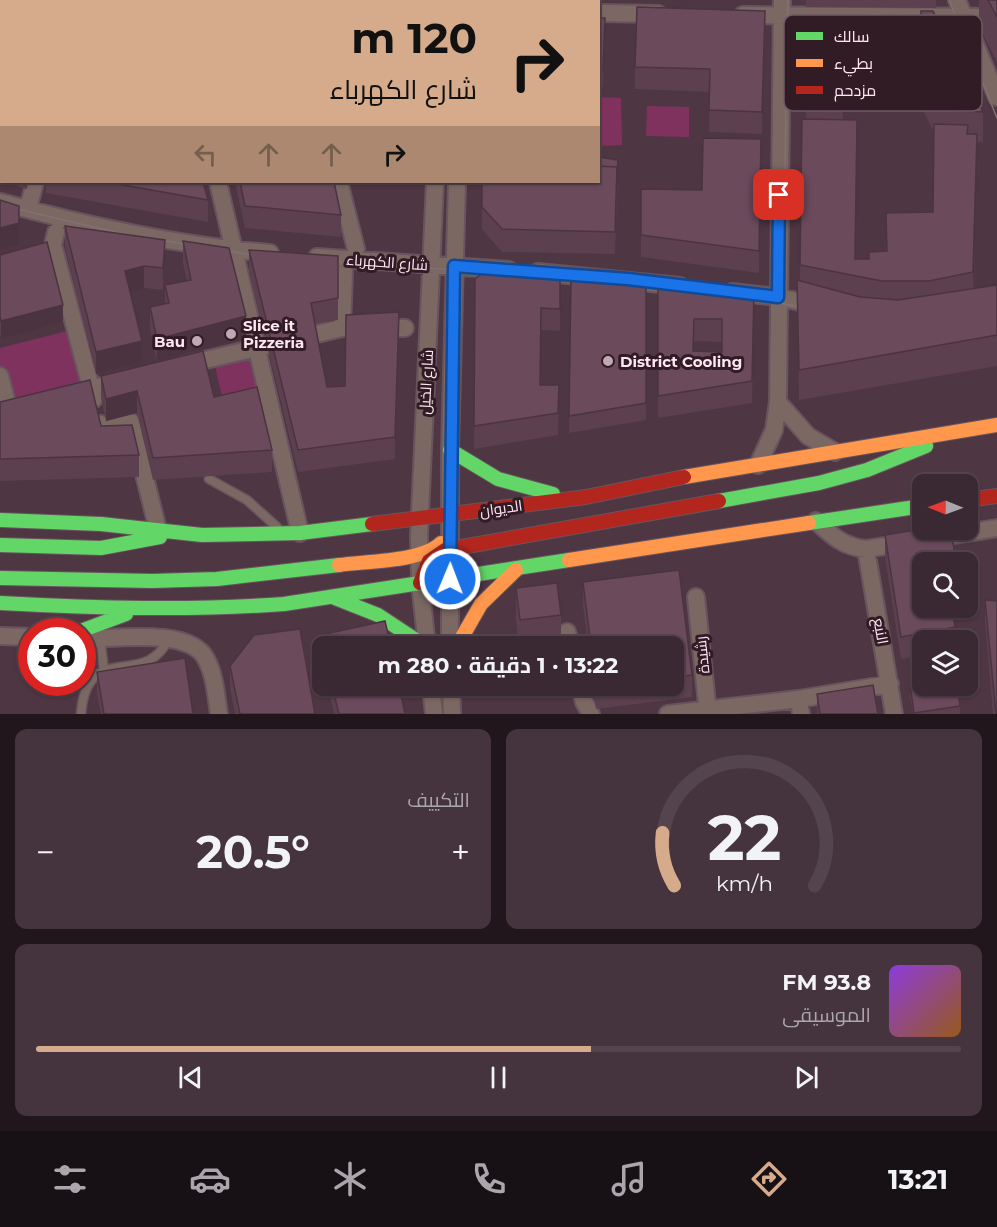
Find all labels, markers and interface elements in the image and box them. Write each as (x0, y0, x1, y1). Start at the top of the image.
text: 120 m (351, 12, 477, 64)
legend (784, 15, 982, 111)
icon: right (498, 24, 576, 102)
text: سالك (834, 27, 869, 46)
text: بطيء (834, 54, 873, 77)
text: شارع الكهرباء (329, 73, 477, 106)
text: مزدحم (834, 81, 876, 102)
icon: left (189, 138, 222, 171)
icon: ahead (252, 138, 285, 171)
icon: ahead (315, 138, 348, 171)
icon: right (378, 138, 411, 171)
pin (753, 169, 804, 220)
icon: arrive (762, 178, 795, 211)
street label: شارع الكهرباء (345, 250, 429, 276)
place label: Slice it Pizzeria (243, 316, 304, 352)
marker: Slice it Pizzeria (224, 327, 238, 341)
place label: Bau (154, 332, 185, 351)
marker: Bau (190, 334, 204, 348)
street label: شارع الخيل (415, 349, 439, 415)
place label: District Cooling (620, 352, 742, 371)
marker: District Cooling (601, 354, 615, 368)
north arrow (912, 474, 978, 540)
map controls (912, 474, 978, 696)
street label: الديوان (478, 496, 524, 521)
position arrow (418, 547, 482, 611)
button: search (912, 552, 978, 618)
street label: النبع (867, 616, 893, 646)
speed limit sign: 30 (18, 618, 96, 696)
button: layers (912, 630, 978, 696)
street label: رشيدة (691, 635, 713, 675)
text: 13:22 · 1 دقيقة · 280 m (378, 652, 618, 679)
text: التكييف (407, 788, 470, 812)
text: 22 (707, 800, 781, 876)
text: 20.5° (196, 824, 310, 879)
text: − (36, 832, 55, 872)
text: + (451, 832, 470, 872)
text: km/h (715, 870, 773, 896)
text: 93.8 FM (782, 969, 871, 996)
text: الموسيقى (782, 1003, 871, 1027)
icon: previous (174, 1061, 207, 1094)
icon: pause (482, 1061, 515, 1094)
icon: next (790, 1061, 823, 1094)
icon: filters (49, 1158, 91, 1200)
icon: car (189, 1158, 231, 1200)
icon: climate (329, 1158, 371, 1200)
icon: phone (468, 1158, 510, 1200)
icon: music (608, 1158, 650, 1200)
icon: directions (748, 1158, 790, 1200)
text: 13:21 (888, 1163, 948, 1196)

